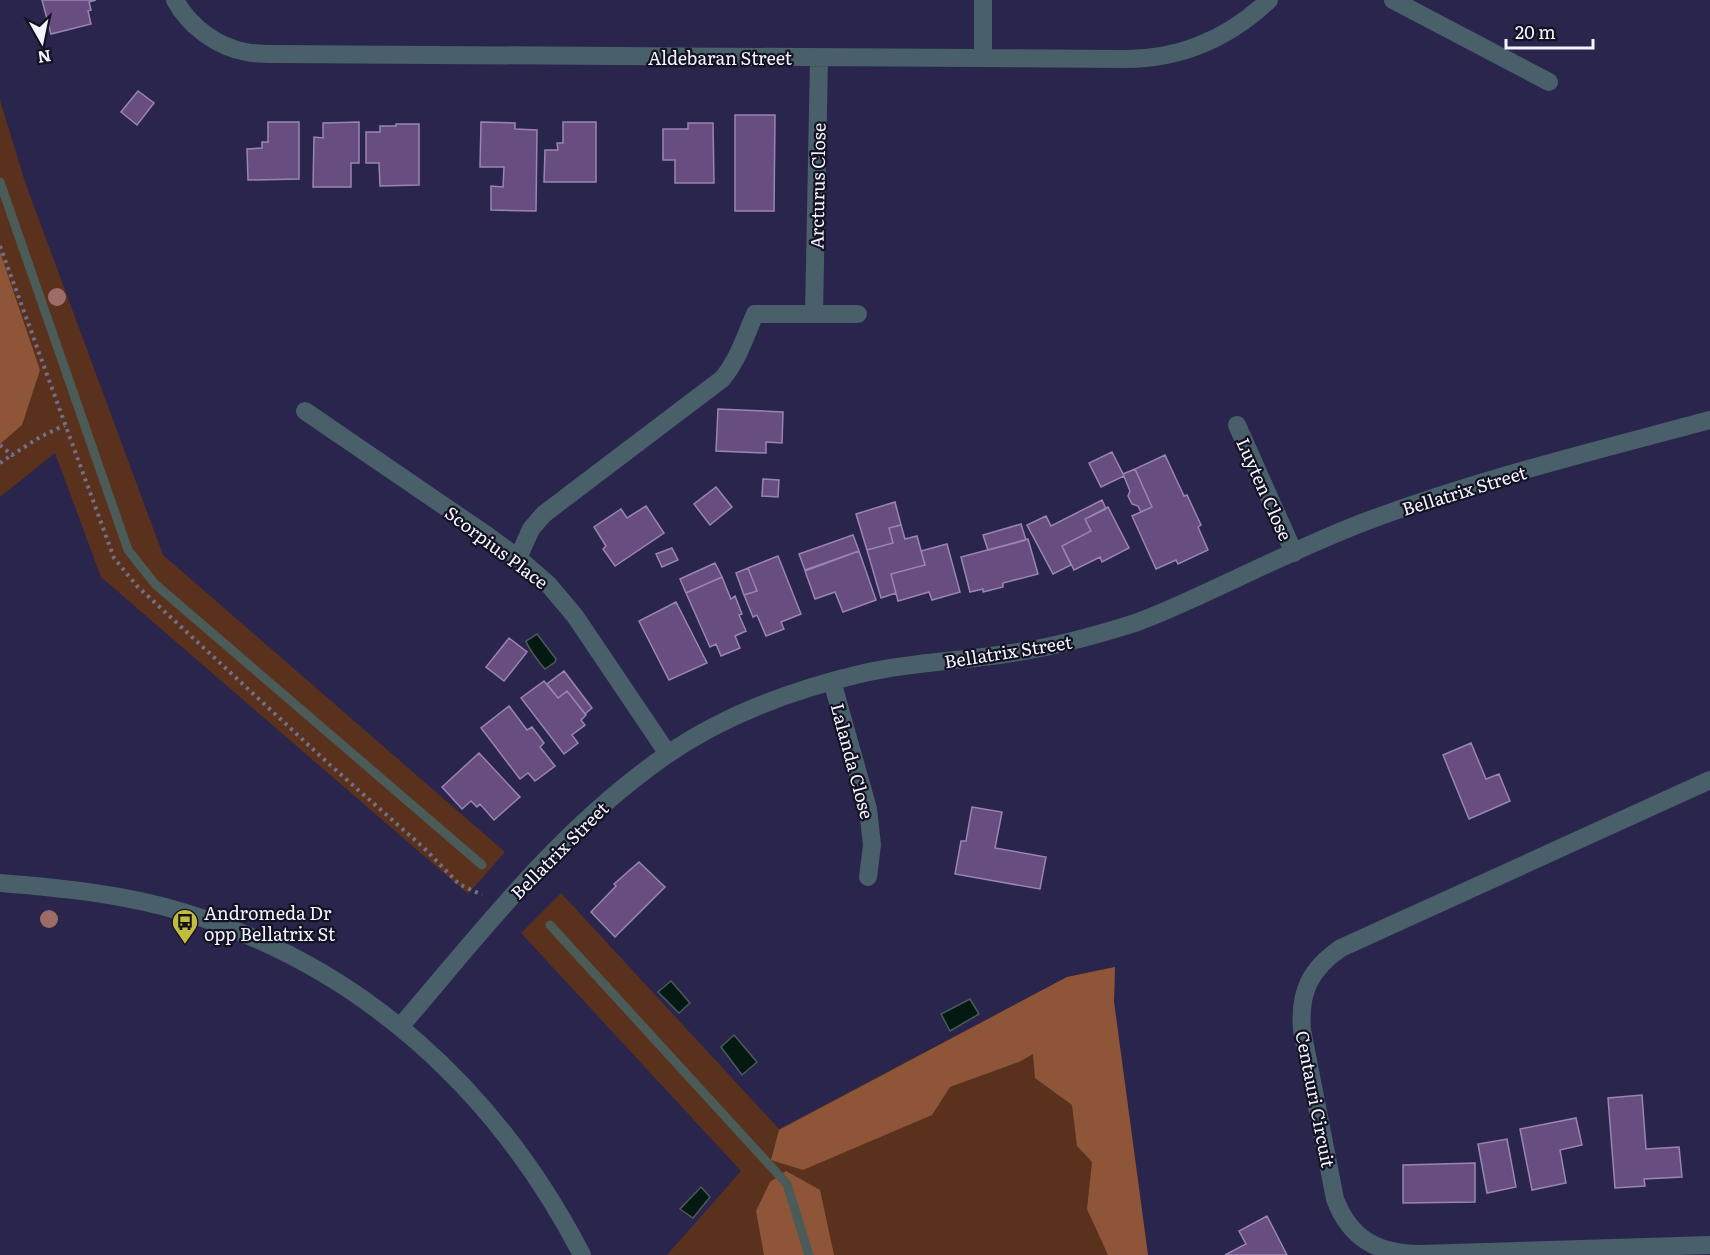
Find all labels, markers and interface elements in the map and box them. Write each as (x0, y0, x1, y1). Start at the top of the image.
north arrow (12, 12, 72, 72)
scale bar (1506, 12, 1593, 50)
text: 20 m (1515, 18, 1556, 45)
street label: Aldebaran Street (648, 44, 793, 71)
text: N (36, 45, 53, 71)
street label: Arcturus Close (802, 123, 832, 249)
street label: Luyten Close (1230, 433, 1300, 545)
street label: Bellatrix Street (1398, 458, 1530, 522)
street label: Scorpius Place (440, 499, 554, 595)
street label: Bellatrix Street (942, 627, 1074, 674)
street label: Lalanda Close (825, 700, 881, 822)
street label: Bellatrix Street (504, 794, 615, 905)
place label: Andromeda Dr opp Bellatrix St (204, 899, 336, 947)
bus stop icon: Andromeda Dr opp Bellatrix St (170, 907, 200, 945)
street label: Centauri Circuit (1289, 1028, 1343, 1171)

